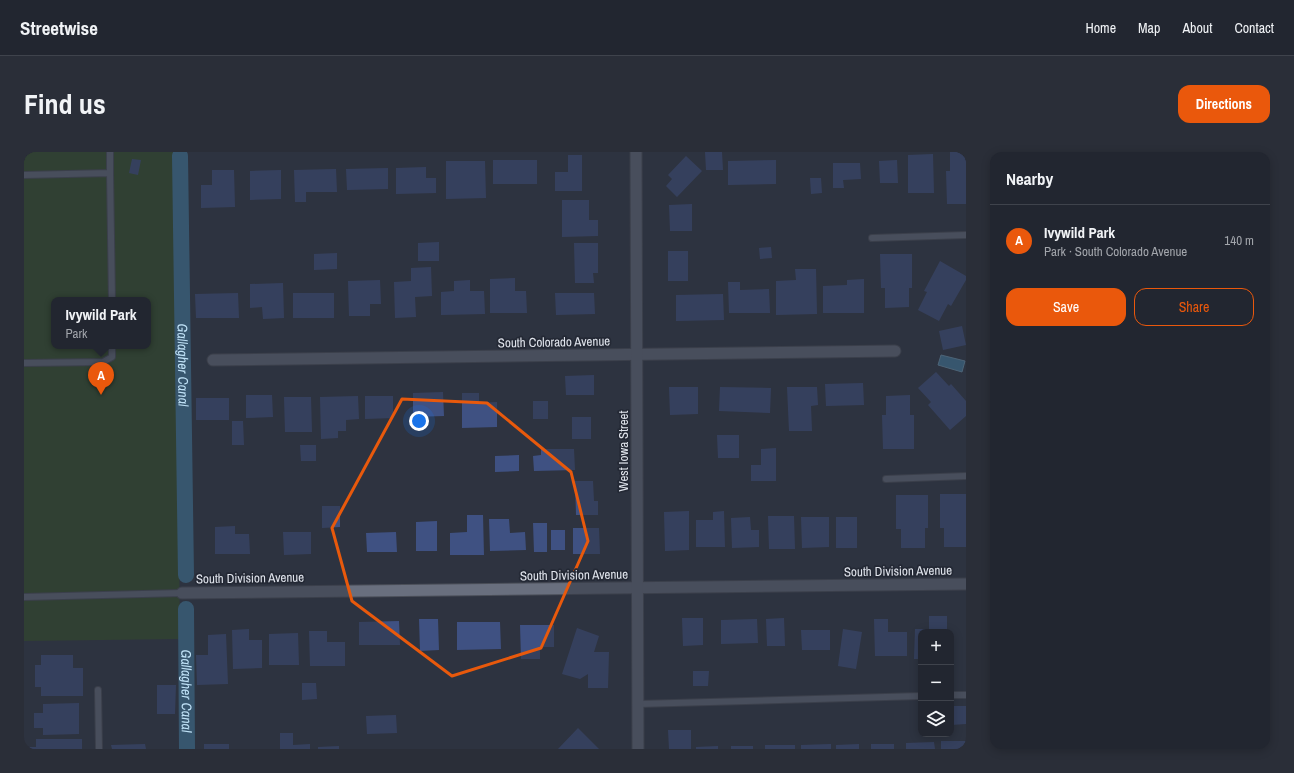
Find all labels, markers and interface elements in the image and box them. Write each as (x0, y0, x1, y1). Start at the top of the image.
text: Streetwise (20, 15, 98, 41)
text: Home (1085, 19, 1116, 37)
text: Map (1138, 19, 1160, 37)
text: About (1182, 19, 1212, 37)
text: Contact (1234, 19, 1274, 37)
text: Find us (24, 85, 106, 123)
button: Directions (1178, 85, 1270, 123)
text: Nearby (1006, 167, 1053, 190)
text: Ivywild Park (1044, 222, 1115, 243)
text: A (1015, 232, 1023, 249)
text: 140 m (1224, 232, 1254, 249)
text: Park · South Colorado Avenue (1044, 243, 1187, 260)
button: Save (1006, 288, 1126, 326)
button: Share (1134, 288, 1254, 326)
popup (51, 297, 151, 349)
text: Ivywild Park (65, 304, 137, 325)
water label: Gallagher Canal (173, 323, 193, 407)
text: Park (65, 325, 87, 342)
street label: South Colorado Avenue (498, 333, 610, 351)
pin: A (88, 362, 114, 395)
street label: West Iowa Street (615, 410, 632, 492)
your location (409, 411, 429, 431)
street label: South Division Avenue (844, 562, 952, 580)
street label: South Division Avenue (520, 566, 628, 584)
street label: South Division Avenue (196, 569, 304, 587)
map controls (918, 629, 954, 737)
button: + (918, 629, 954, 665)
water label: Gallagher Canal (177, 649, 196, 733)
button: − (918, 665, 954, 701)
button: layers (918, 701, 954, 737)

